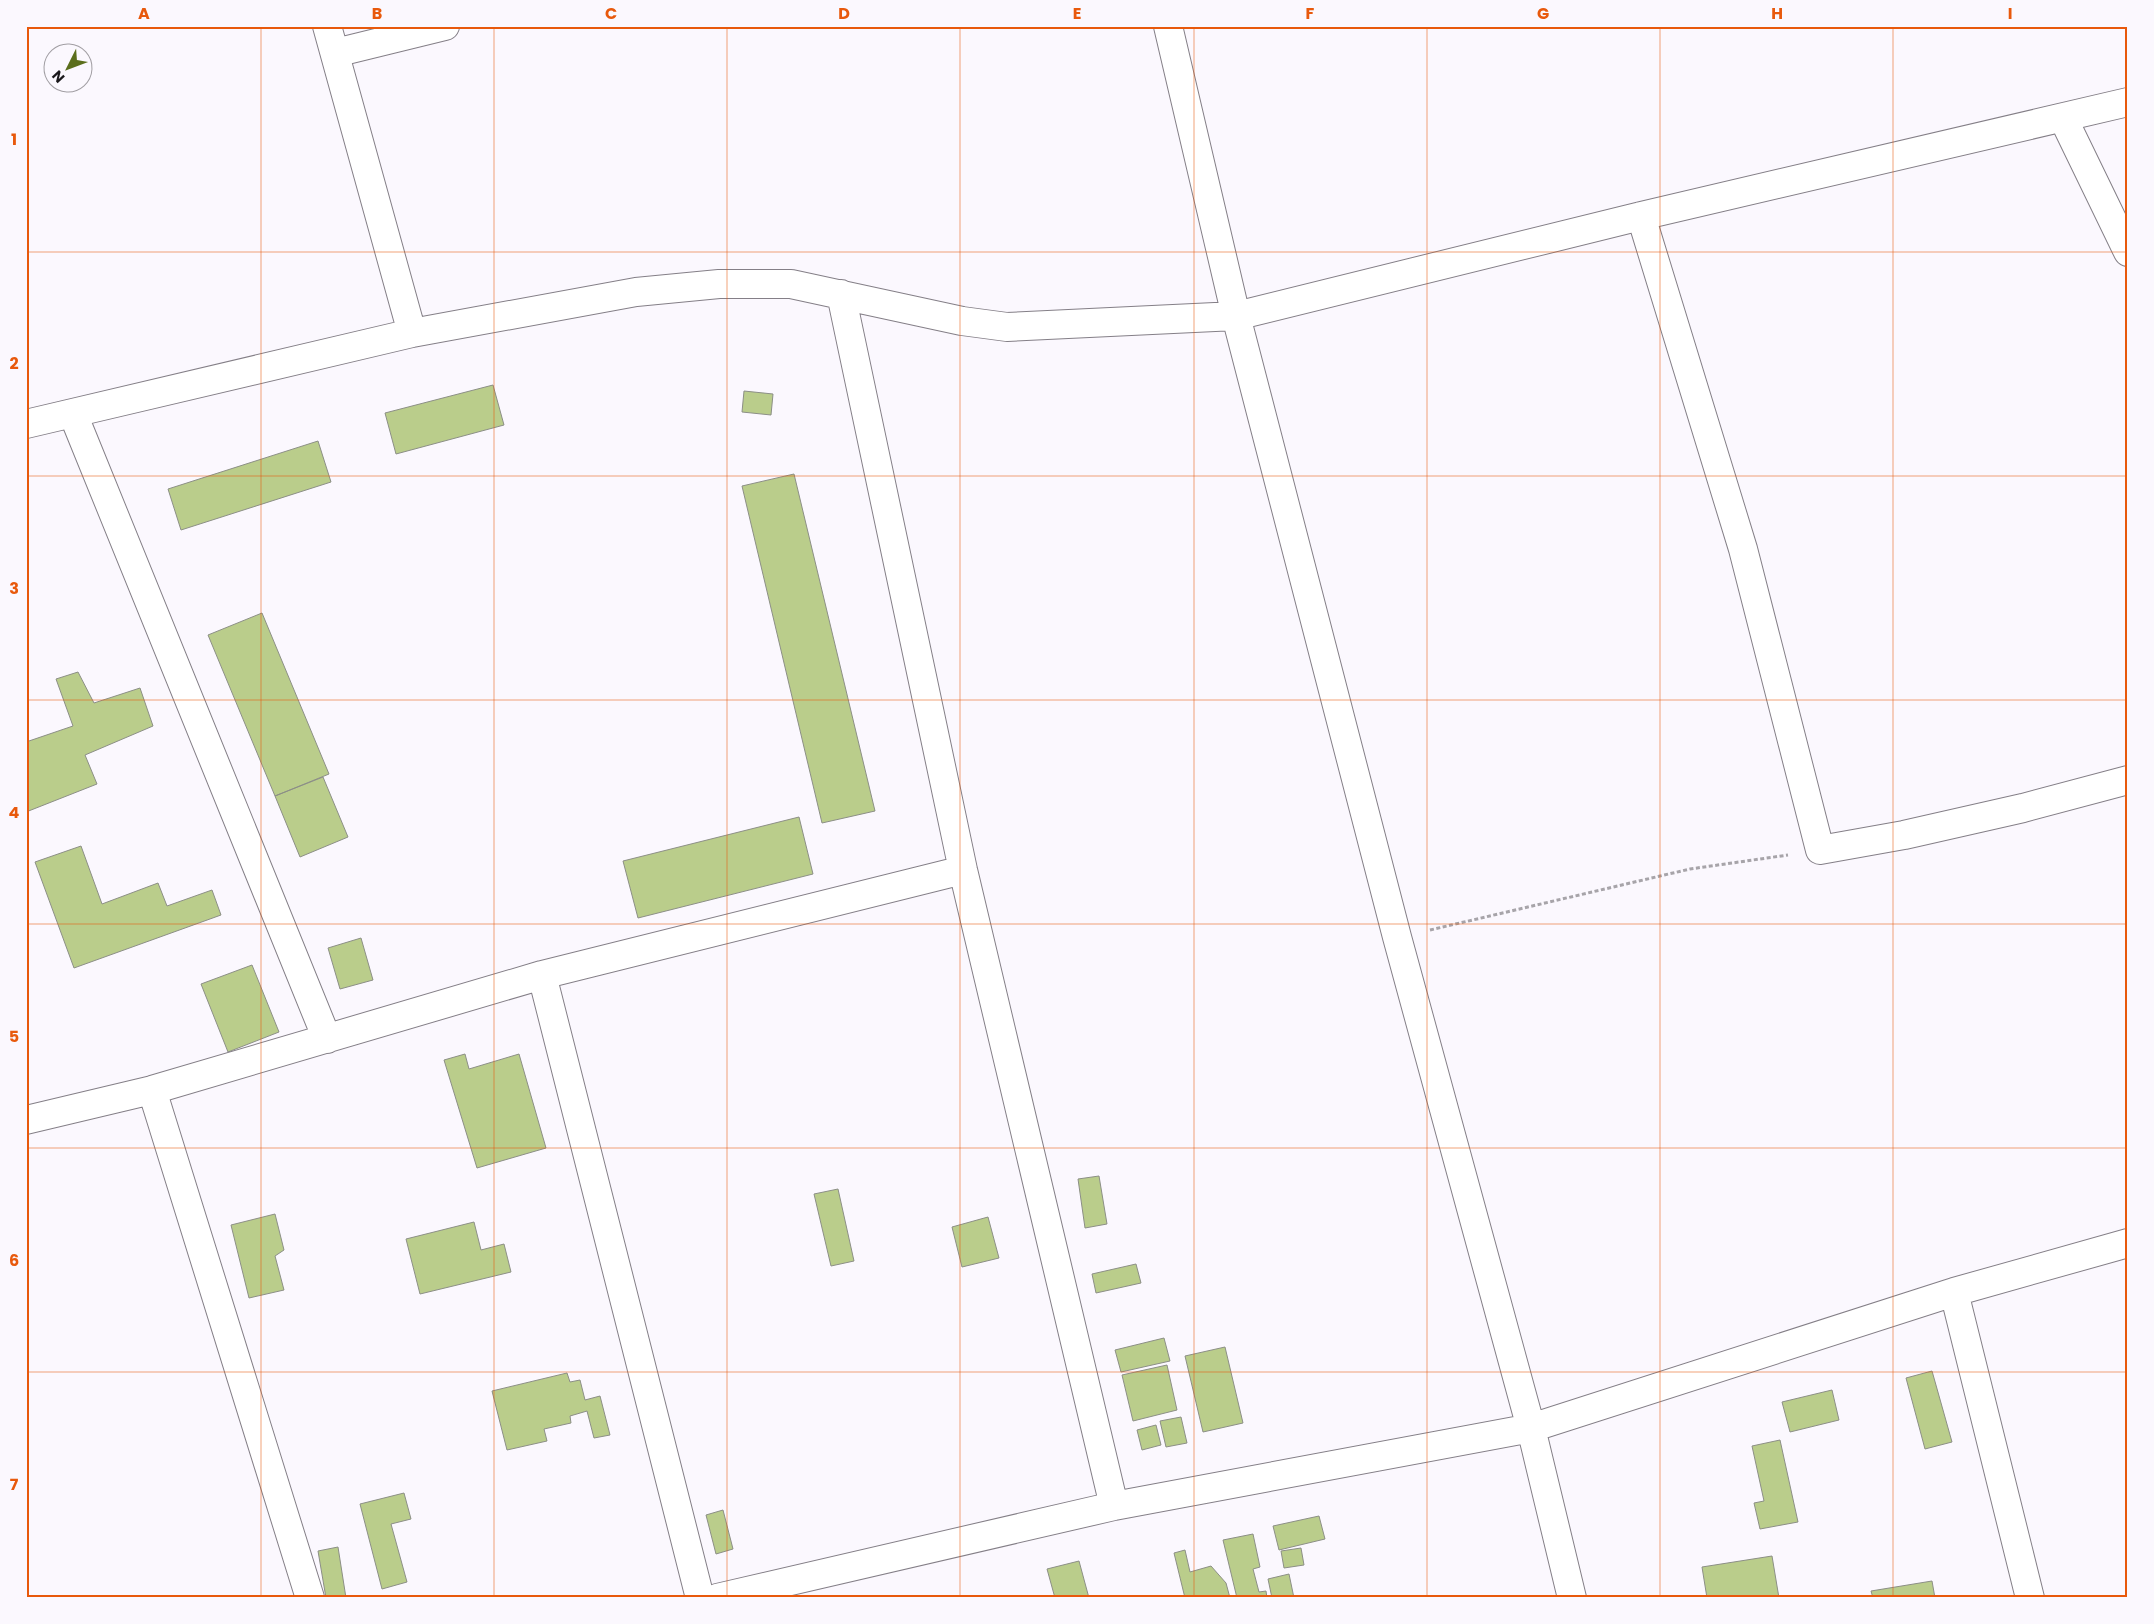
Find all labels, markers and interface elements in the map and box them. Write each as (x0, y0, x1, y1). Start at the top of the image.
text: A (138, 2, 150, 25)
text: B (372, 2, 382, 25)
text: C (605, 2, 617, 25)
text: D (838, 2, 850, 25)
text: E (1073, 2, 1081, 25)
text: F (1306, 2, 1315, 25)
text: G (1537, 2, 1549, 25)
text: H (1771, 2, 1783, 25)
text: I (2008, 2, 2012, 25)
north arrow (42, 42, 92, 92)
text: N (47, 66, 69, 87)
text: 1 (11, 128, 17, 151)
text: 2 (9, 352, 19, 375)
text: 3 (9, 577, 19, 600)
text: 4 (9, 801, 20, 824)
text: 5 (9, 1025, 19, 1048)
text: 6 (9, 1249, 19, 1272)
text: 7 (10, 1473, 19, 1496)

